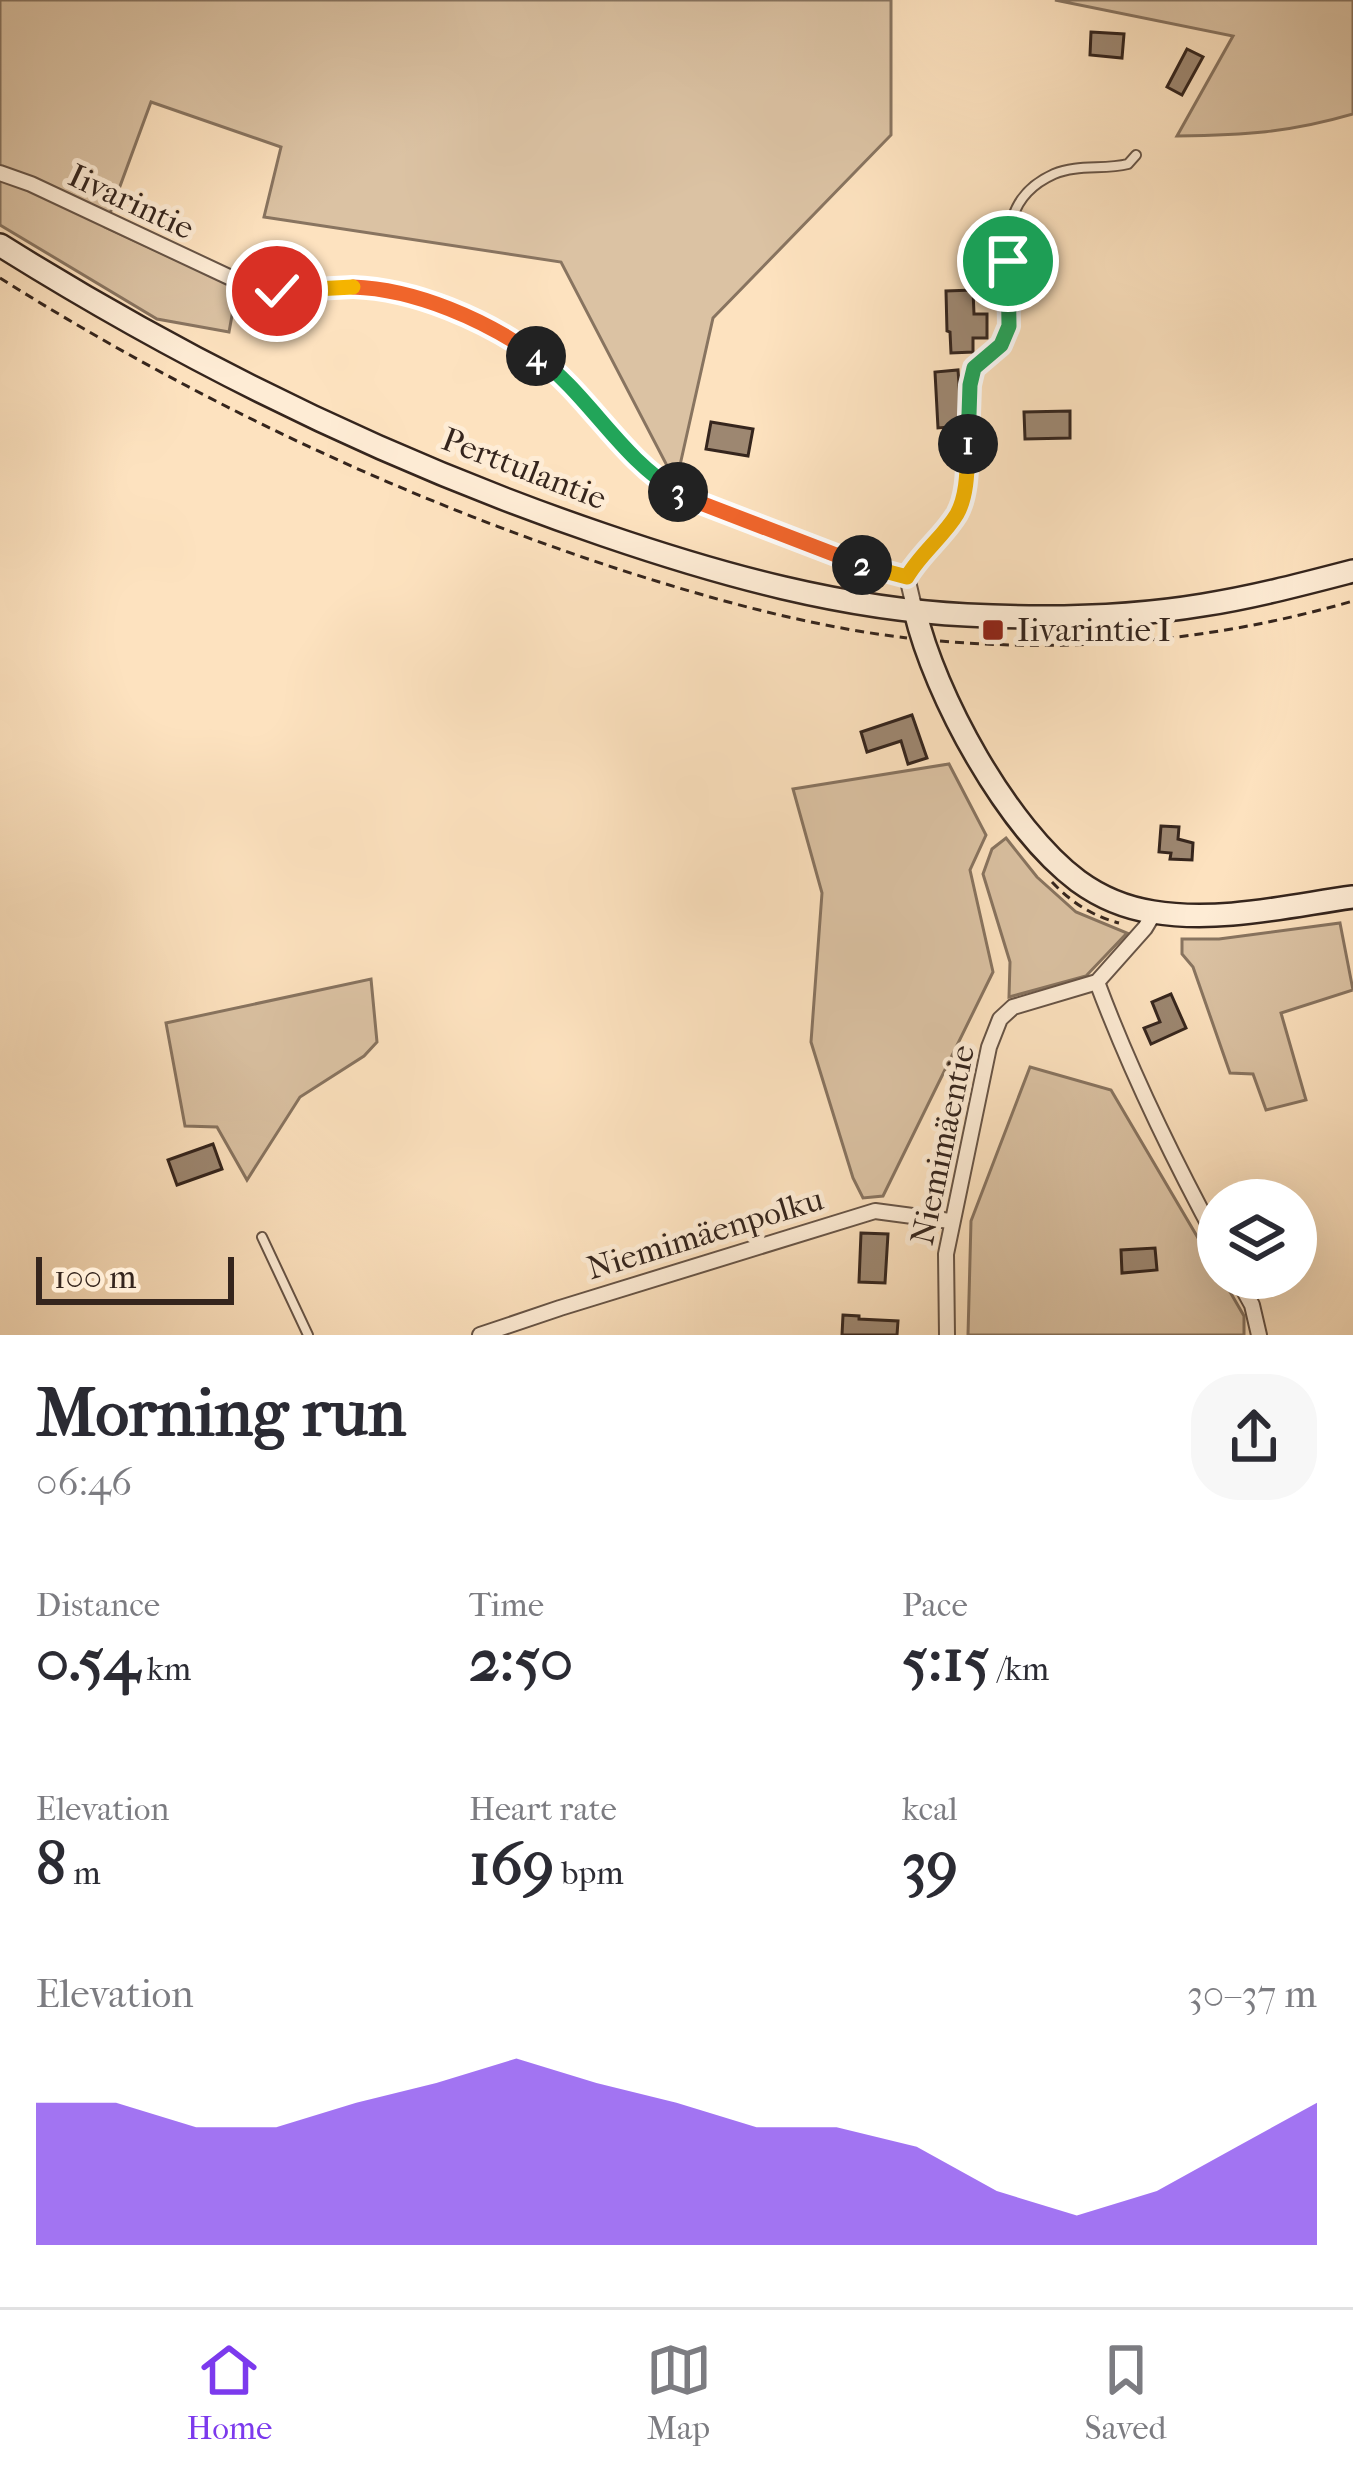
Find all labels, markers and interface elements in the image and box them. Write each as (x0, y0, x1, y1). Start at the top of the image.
street label: Iivarintie (62, 156, 200, 248)
pin (957, 210, 1059, 312)
icon: arrive (975, 228, 1041, 294)
pin (226, 240, 328, 342)
icon: check (244, 258, 310, 324)
pin: 4 (506, 326, 566, 386)
text: 4 (526, 336, 546, 375)
pin: 1 (938, 414, 998, 474)
street label: Perttulantie (436, 420, 612, 518)
text: 1 (962, 424, 974, 463)
pin: 3 (648, 462, 708, 522)
text: 3 (671, 472, 685, 511)
pin: 2 (832, 535, 892, 595)
text: 2 (854, 545, 870, 584)
place label: Iivarintie I (1017, 611, 1171, 650)
marker: Iivarintie I (980, 617, 1006, 643)
street label: Niemimäentie (903, 1042, 983, 1248)
street label: Niemimäenpolku (582, 1179, 828, 1288)
map controls (1197, 1179, 1317, 1299)
button: layers (1197, 1179, 1317, 1299)
scale bar (36, 1251, 234, 1304)
text: 100 m (54, 1258, 137, 1297)
button: share (1191, 1374, 1317, 1500)
text: Morning run (36, 1375, 406, 1452)
text: 06:46 (36, 1459, 132, 1505)
text: Distance (36, 1586, 160, 1625)
text: Time (469, 1586, 544, 1625)
text: Pace (902, 1586, 968, 1625)
text: 0.54 (36, 1625, 140, 1696)
text: 2:50 (469, 1625, 573, 1696)
text: 5:15 (902, 1625, 990, 1696)
text: km (140, 1650, 191, 1689)
text: /km (990, 1650, 1049, 1689)
text: Elevation (36, 1790, 169, 1829)
text: Heart rate (469, 1790, 617, 1829)
text: kcal (902, 1790, 958, 1829)
text: 8 (36, 1829, 66, 1900)
text: 169 (469, 1829, 554, 1900)
text: 39 (902, 1829, 958, 1900)
text: m (66, 1854, 101, 1893)
text: bpm (554, 1854, 624, 1893)
text: Elevation (36, 1971, 194, 2017)
text: 30–37 m (1187, 1971, 1317, 2017)
tab: Home (187, 2337, 272, 2448)
tab: Map (646, 2337, 712, 2448)
tab: Saved (1085, 2337, 1166, 2448)

